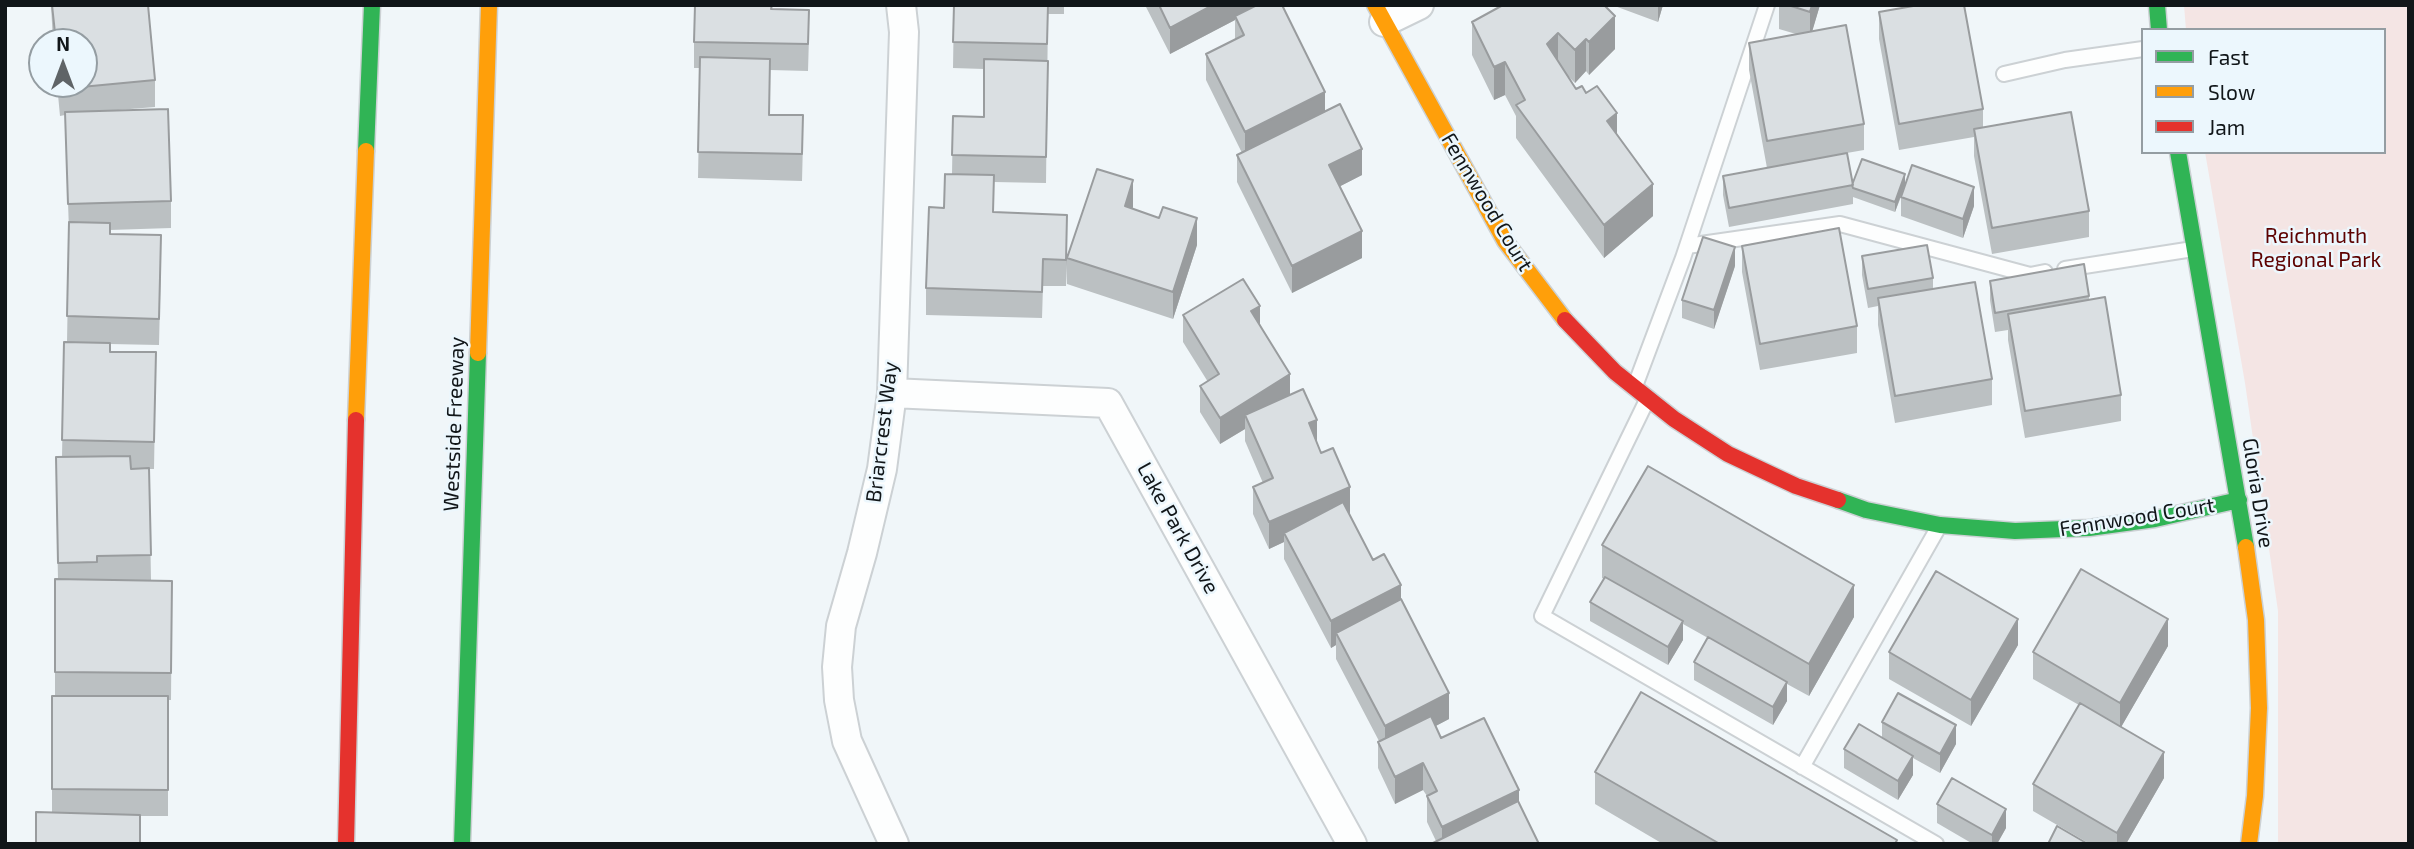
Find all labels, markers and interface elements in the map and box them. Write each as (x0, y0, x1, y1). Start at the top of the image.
north arrow (28, 28, 98, 98)
legend (2141, 28, 2386, 154)
text: N (56, 32, 70, 55)
text: Fast (2208, 44, 2249, 69)
text: Slow (2208, 79, 2255, 104)
text: Jam (2208, 114, 2245, 139)
street label: Fennwood Court (1436, 128, 1538, 276)
park label: Reichmuth Regional Park (2251, 223, 2381, 273)
street label: Westside Freeway (438, 336, 470, 512)
street label: Briarcrest Way (861, 360, 903, 504)
street label: Gloria Drive (2237, 436, 2279, 550)
street label: Lake Park Drive (1132, 458, 1224, 598)
street label: Fennwood Court (2058, 492, 2216, 542)

